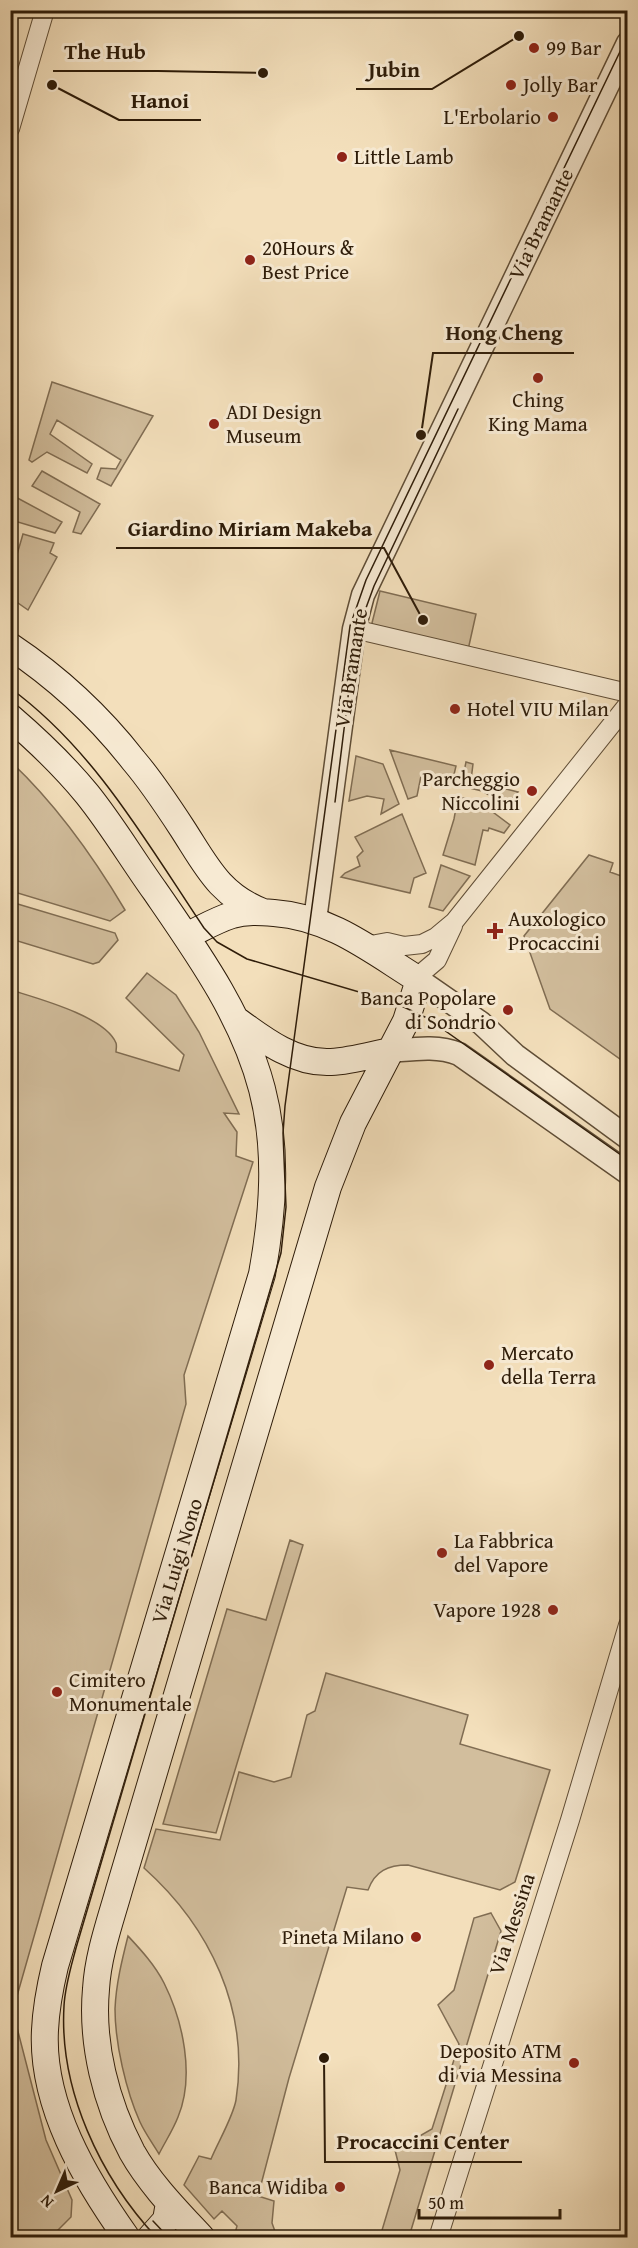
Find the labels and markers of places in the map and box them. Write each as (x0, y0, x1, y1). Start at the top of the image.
callout: The Hub (53, 31, 158, 71)
place label: 99 Bar (546, 32, 602, 63)
marker: 99 Bar (527, 41, 541, 55)
callout: Jubin (356, 49, 432, 89)
place label: Jolly Bar (520, 69, 598, 100)
marker: Jolly Bar (504, 78, 518, 92)
callout: Hanoi (119, 80, 201, 120)
place label: L'Erbolario (443, 101, 541, 132)
marker: L'Erbolario (546, 110, 560, 124)
place label: Little Lamb (354, 141, 454, 172)
marker: Little Lamb (335, 150, 349, 164)
place label: 20Hours & Best Price (262, 232, 355, 287)
marker: 20Hours & Best Price (243, 253, 257, 267)
callout: Hong Cheng (433, 313, 574, 353)
marker: Ching King Mama (531, 371, 545, 385)
place label: Ching King Mama (488, 384, 588, 439)
place label: ADI Design Museum (226, 396, 322, 451)
marker: ADI Design Museum (207, 417, 221, 431)
callout: Giardino Miriam Makeba (116, 508, 384, 548)
place label: Hotel VIU Milan (467, 693, 609, 724)
marker: Hotel VIU Milan (448, 702, 462, 716)
place label: Parcheggio Niccolini (422, 763, 520, 818)
marker: Parcheggio Niccolini (525, 784, 539, 798)
place label: Auxologico Procaccini (508, 903, 606, 958)
marker: Auxologico Procaccini (486, 922, 504, 940)
place label: Banca Popolare di Sondrio (360, 982, 496, 1037)
marker: Banca Popolare di Sondrio (501, 1003, 515, 1017)
place label: Mercato della Terra (501, 1337, 596, 1392)
marker: Mercato della Terra (482, 1358, 496, 1372)
place label: La Fabbrica del Vapore (454, 1525, 554, 1580)
marker: La Fabbrica del Vapore (435, 1546, 449, 1560)
place label: Vapore 1928 (433, 1594, 541, 1625)
marker: Vapore 1928 (546, 1603, 560, 1617)
place label: Cimitero Monumentale (69, 1664, 192, 1719)
marker: Cimitero Monumentale (50, 1685, 64, 1699)
place label: Pineta Milano (282, 1921, 404, 1952)
marker: Pineta Milano (409, 1930, 423, 1944)
place label: Deposito ATM di via Messina (438, 2035, 562, 2090)
marker: Deposito ATM di via Messina (567, 2056, 581, 2070)
callout: Procaccini Center (325, 2122, 522, 2162)
place label: Banca Widiba (209, 2171, 328, 2202)
marker: Banca Widiba (333, 2180, 347, 2194)

